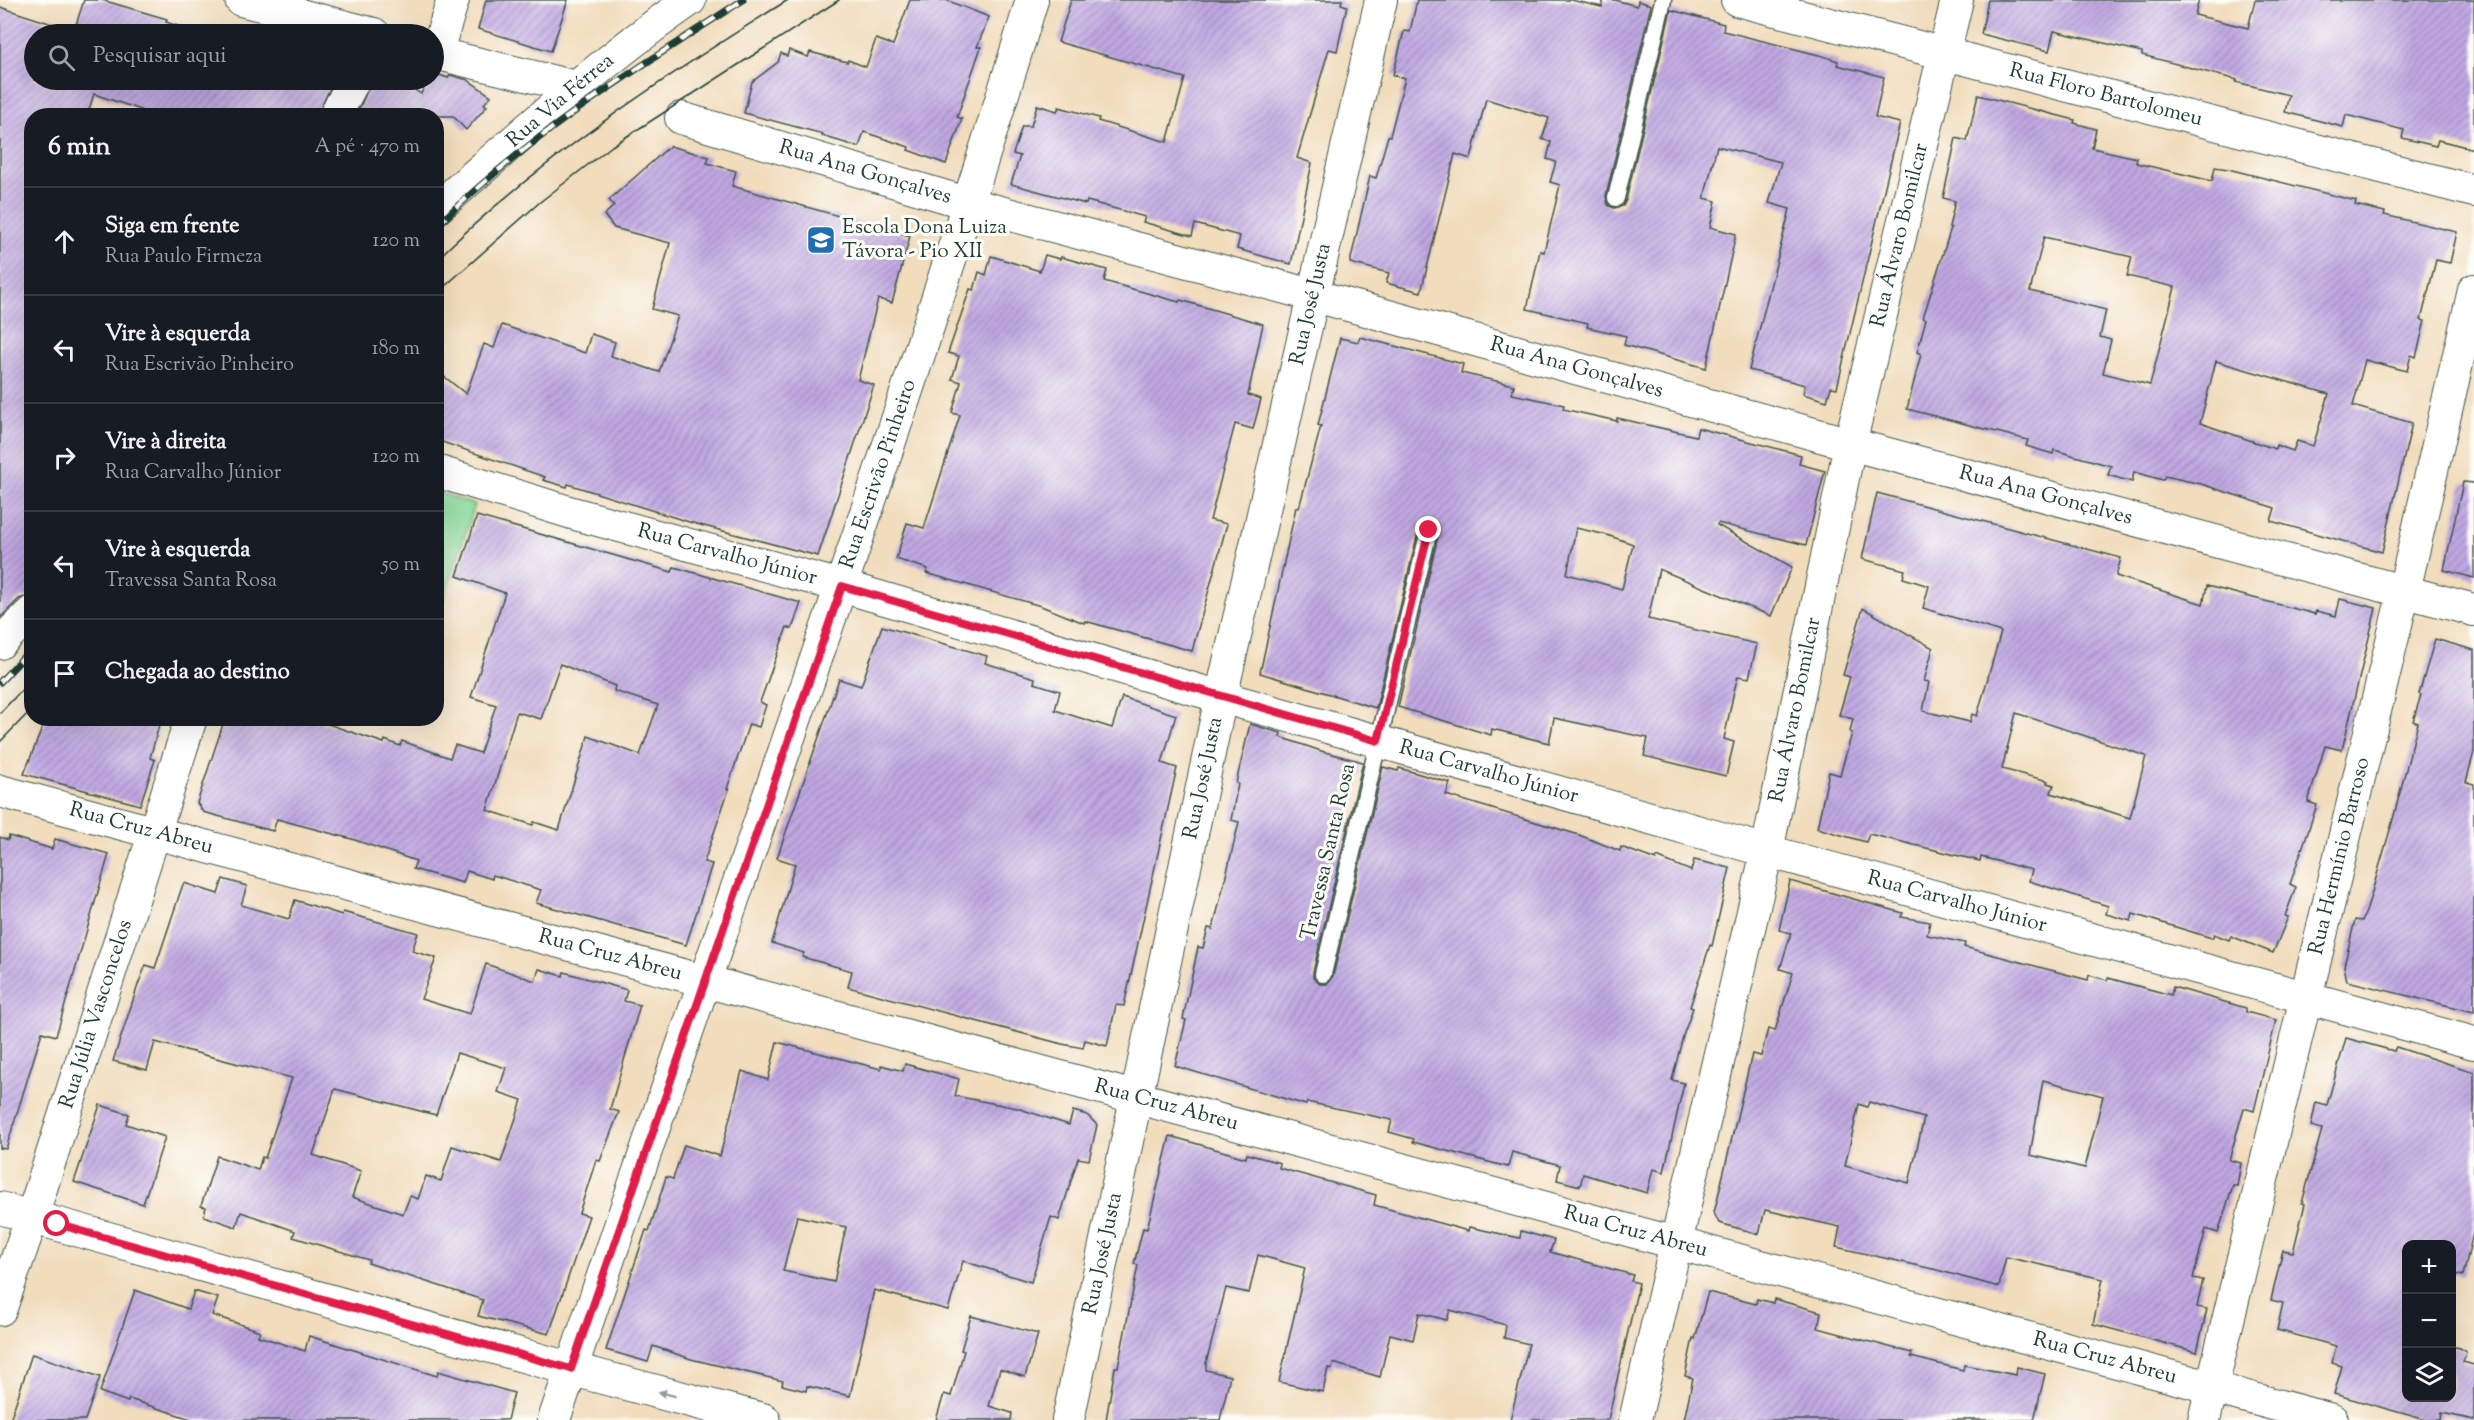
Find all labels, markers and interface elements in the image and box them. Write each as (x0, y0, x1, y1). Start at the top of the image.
search box (24, 24, 444, 90)
icon: search (45, 41, 78, 74)
text: Pesquisar aqui (93, 41, 227, 73)
street label: Rua Via Férrea (500, 46, 621, 155)
street label: Rua Floro Bartolomeu (2006, 56, 2206, 135)
text: 6 min (48, 129, 111, 166)
text: A pé · 470 m (314, 133, 420, 162)
street label: Rua Ana Gonçalves (775, 133, 955, 213)
street label: Rua Álvaro Bomilcar (1864, 140, 1937, 330)
text: Siga em frente (105, 211, 240, 243)
place label: Escola Dona Luiza Távora - Pio XII (842, 213, 1007, 267)
school or university icon: Escola Dona Luiza Távora - Pio XII (805, 224, 837, 256)
icon: ahead (48, 225, 81, 258)
text: 120 m (372, 227, 420, 256)
street label: Rua José Justa (1283, 240, 1340, 368)
text: Rua Paulo Firmeza (105, 243, 262, 272)
text: Vire à esquerda (105, 319, 250, 351)
street label: Rua Ana Gonçalves (1487, 330, 1667, 407)
icon: left (48, 333, 81, 366)
text: 180 m (372, 335, 420, 364)
text: Rua Escrivão Pinheiro (105, 351, 294, 380)
street label: Rua Escrivão Pinheiro (833, 375, 925, 573)
text: Vire à direita (105, 427, 227, 459)
icon: right (48, 441, 81, 474)
text: 120 m (372, 443, 420, 472)
text: Rua Carvalho Júnior (105, 459, 281, 488)
street label: Rua Ana Gonçalves (1955, 459, 2136, 533)
street label: Rua Carvalho Júnior (634, 516, 820, 594)
route end (1415, 516, 1441, 542)
text: Vire à esquerda (105, 535, 250, 567)
icon: left (48, 549, 81, 582)
text: 50 m (382, 551, 420, 580)
text: Travessa Santa Rosa (105, 567, 277, 596)
street label: Rua Álvaro Bomilcar (1762, 615, 1829, 805)
icon: arrive (48, 657, 81, 690)
text: Chegada ao destino (105, 657, 290, 689)
street label: Rua José Justa (1176, 714, 1231, 842)
street label: Rua Carvalho Júnior (1395, 733, 1582, 812)
street label: Rua Hermínio Barroso (2302, 754, 2378, 958)
street label: Travessa Santa Rosa (1294, 760, 1364, 943)
street label: Rua Cruz Abreu (66, 795, 216, 863)
street label: Rua Carvalho Júnior (1864, 864, 2050, 941)
street label: Rua Júlia Vasconcelos (52, 916, 141, 1112)
street label: Rua Cruz Abreu (535, 922, 686, 989)
street label: Rua Cruz Abreu (1091, 1072, 1242, 1139)
street label: Rua José Justa (1076, 1189, 1131, 1318)
street label: Rua Cruz Abreu (1560, 1198, 1711, 1266)
route start (43, 1210, 69, 1236)
map controls (2402, 1240, 2456, 1402)
button: + (2402, 1240, 2456, 1294)
button: − (2402, 1294, 2456, 1348)
street label: Rua Cruz Abreu (2029, 1325, 2180, 1392)
button: layers (2402, 1348, 2456, 1402)
one-way arrow (658, 1389, 676, 1398)

